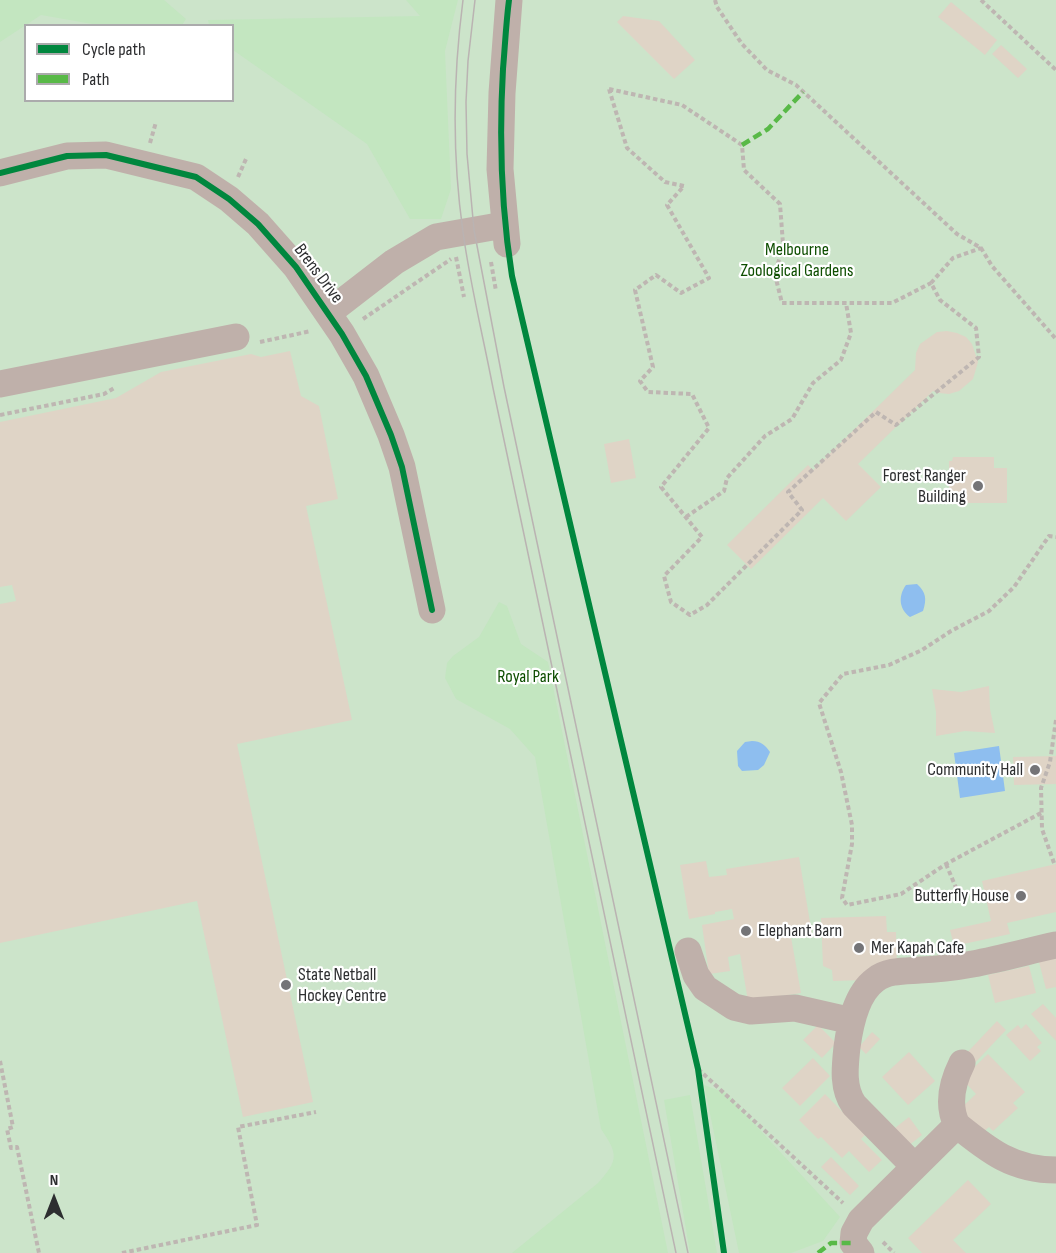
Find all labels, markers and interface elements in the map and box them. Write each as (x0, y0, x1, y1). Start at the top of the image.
legend (24, 24, 234, 102)
text: Cycle path (82, 39, 146, 60)
text: Path (82, 69, 110, 90)
park label: Melbourne Zoological Gardens (740, 239, 854, 282)
street label: Brens Drive (289, 240, 347, 308)
place label: Forest Ranger Building (883, 465, 966, 508)
marker: Forest Ranger Building (971, 479, 985, 493)
park label: Royal Park (497, 666, 559, 688)
place label: Community Hall (927, 759, 1023, 781)
marker: Community Hall (1028, 763, 1042, 777)
place label: Butterfly House (915, 885, 1009, 907)
marker: Butterfly House (1014, 889, 1028, 903)
place label: Elephant Barn (758, 920, 842, 942)
marker: Elephant Barn (739, 924, 753, 938)
place label: Mer Kapah Cafe (871, 937, 964, 959)
marker: Mer Kapah Cafe (852, 941, 866, 955)
place label: State Netball Hockey Centre (298, 964, 387, 1006)
marker: State Netball Hockey Centre (279, 978, 293, 992)
north arrow (24, 1169, 84, 1229)
text: N (50, 1171, 58, 1190)

